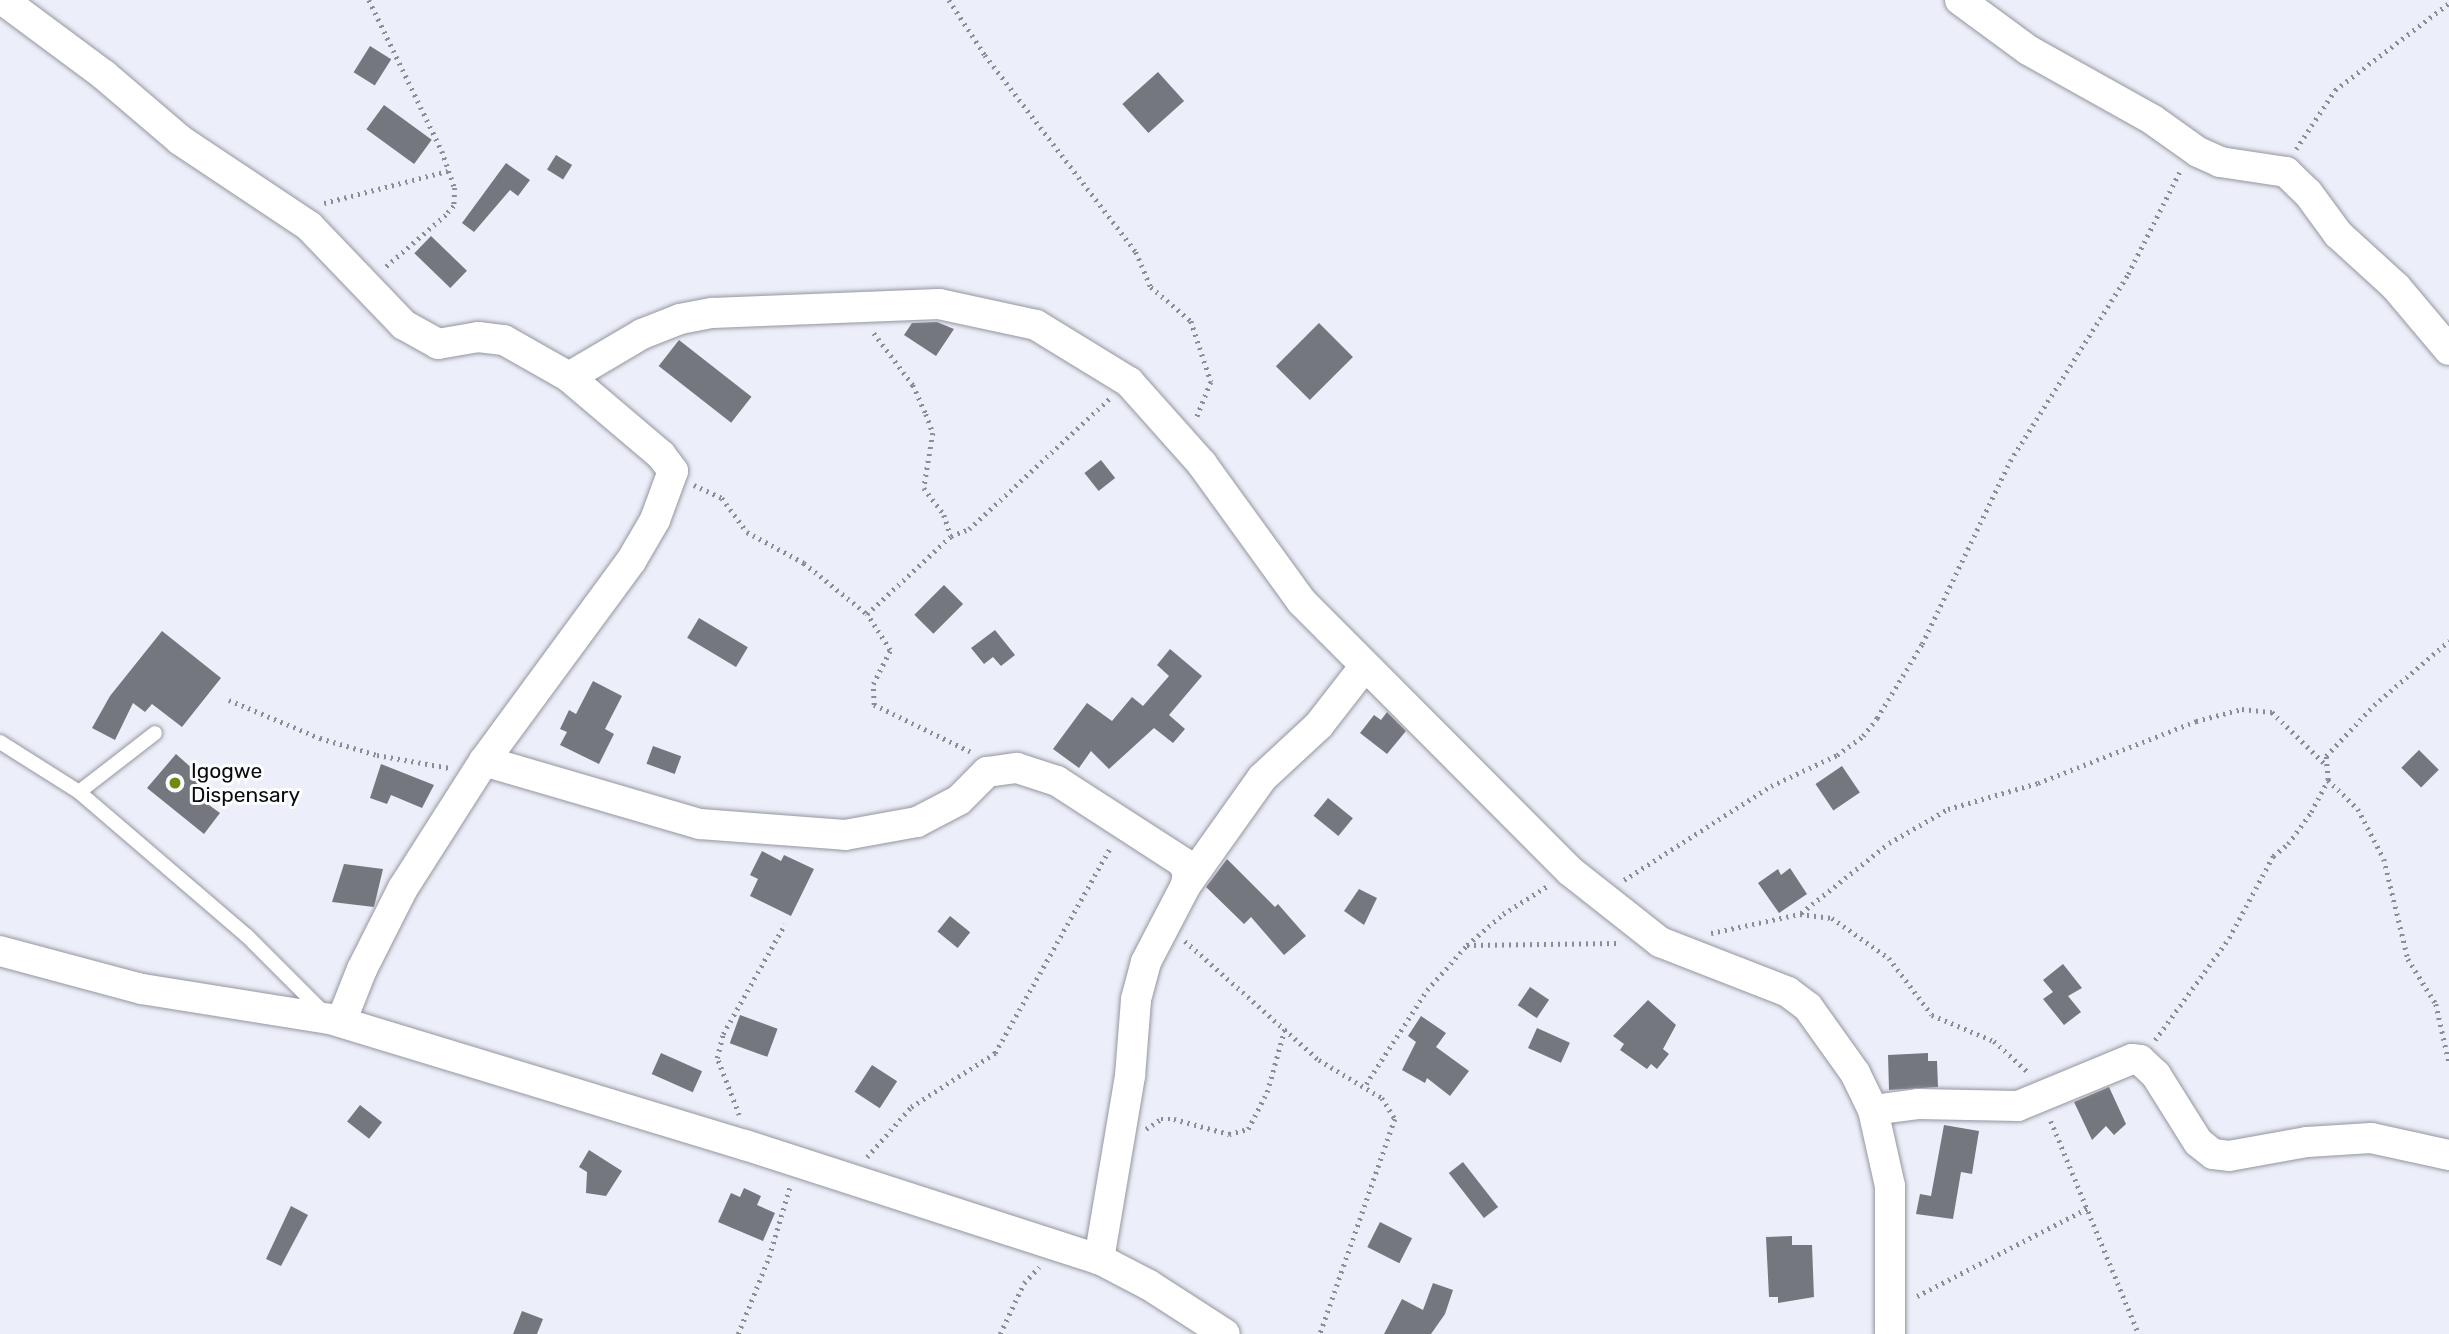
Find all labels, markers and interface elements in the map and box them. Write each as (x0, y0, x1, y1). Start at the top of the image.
place label: Igogwe Dispensary (191, 758, 300, 808)
marker: Igogwe Dispensary (165, 773, 185, 793)

